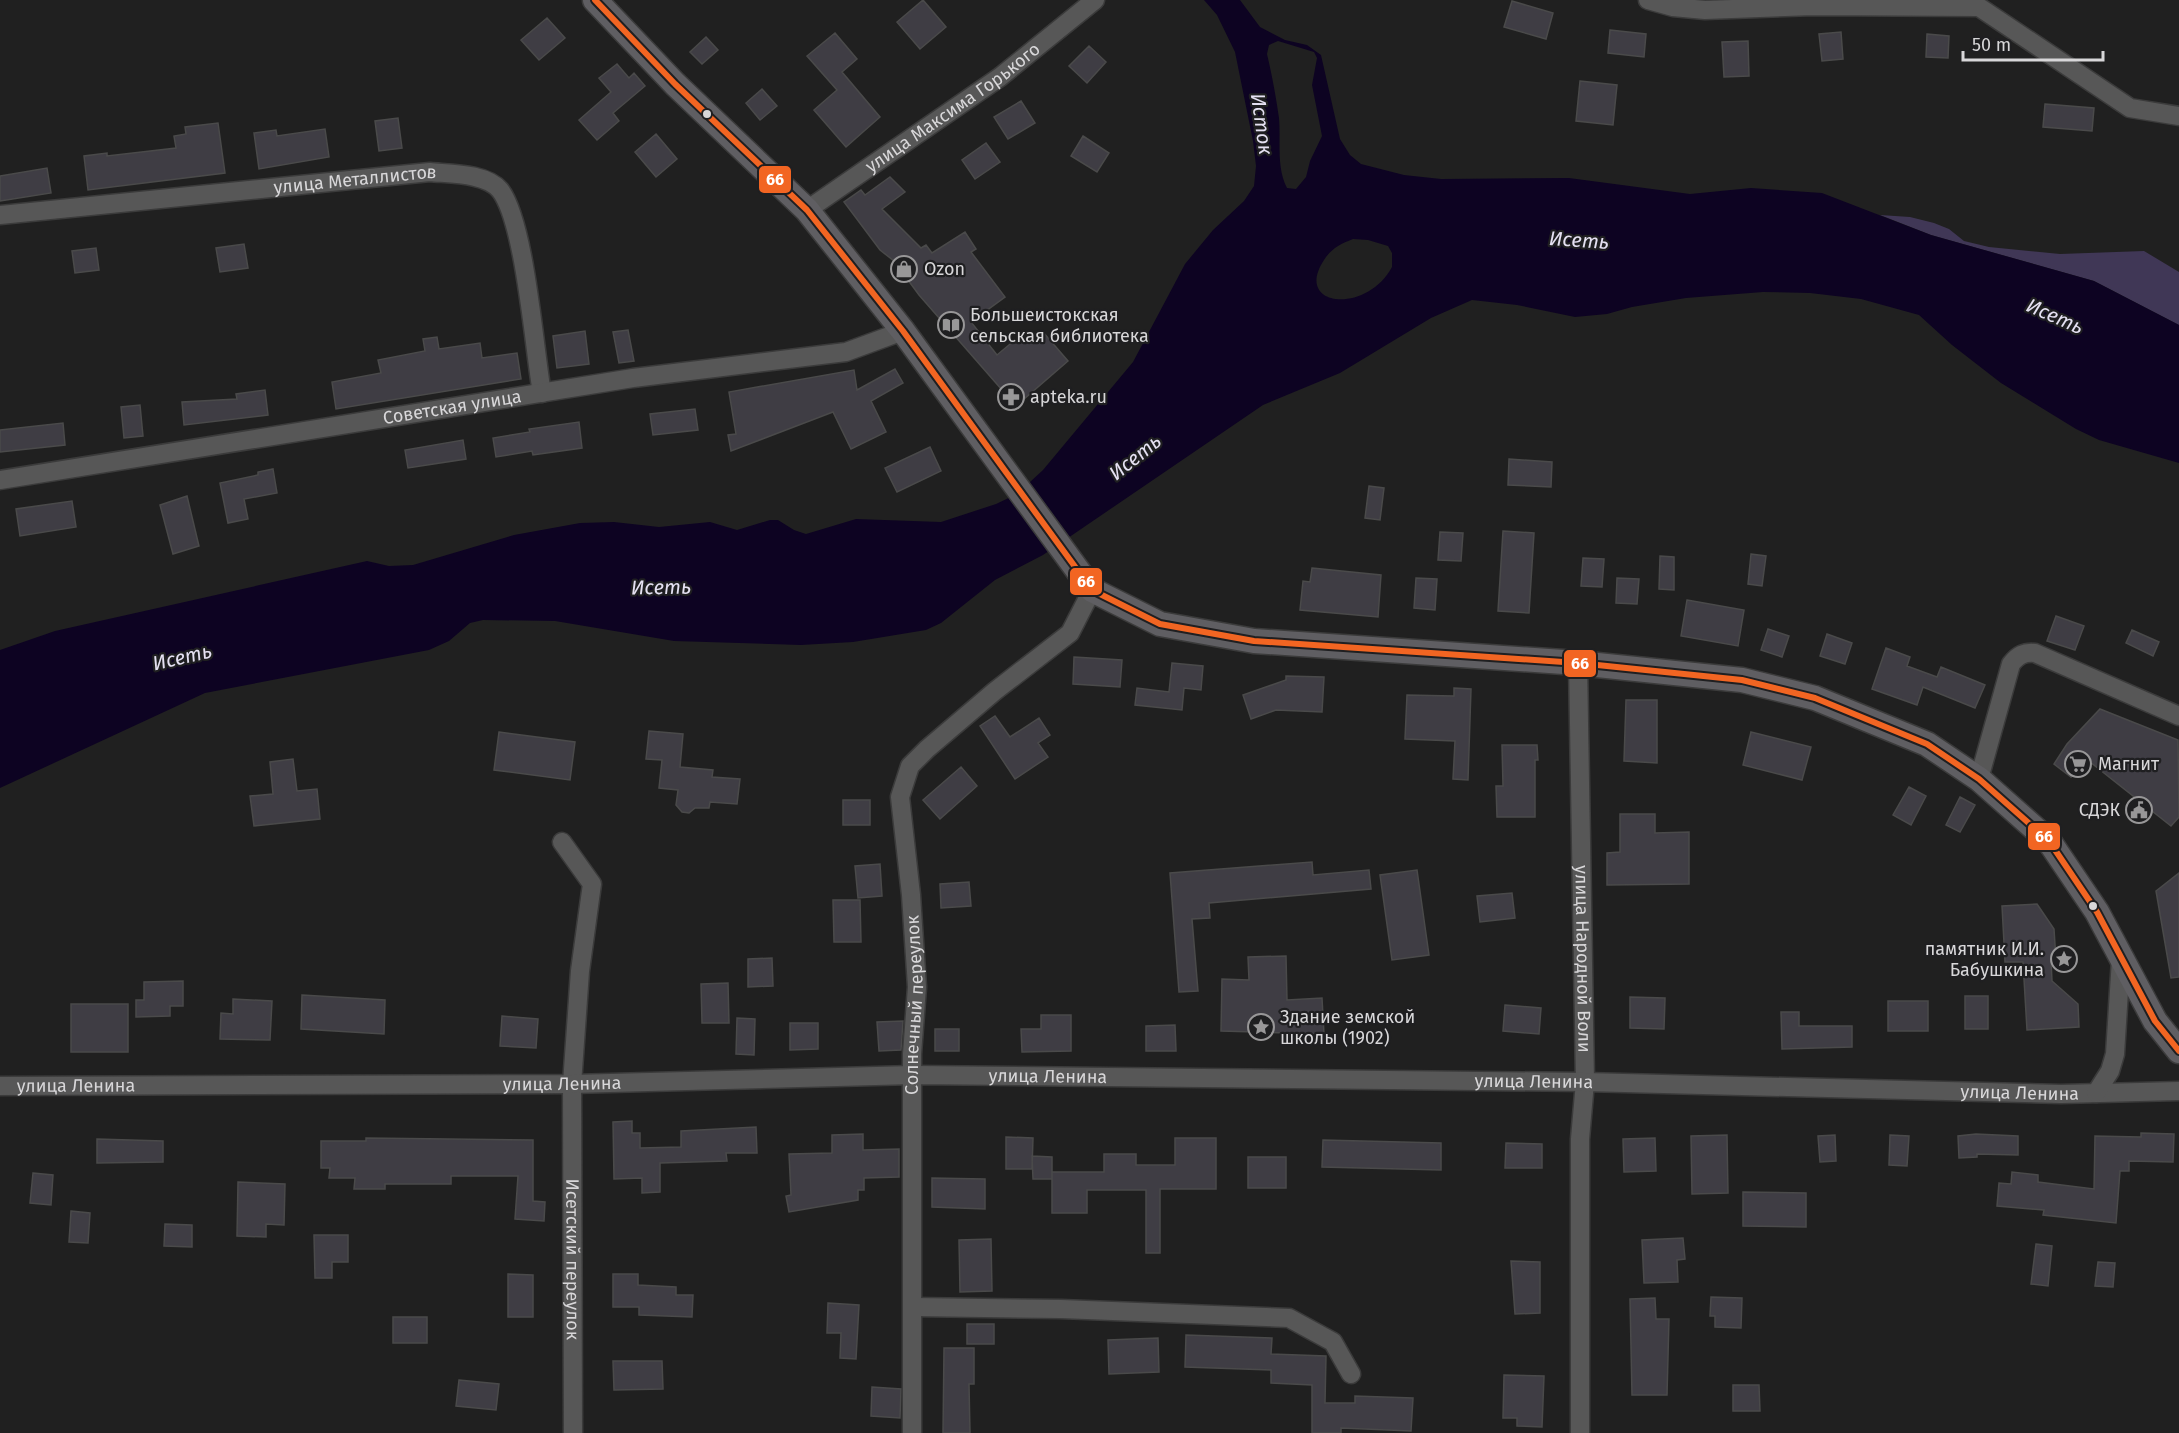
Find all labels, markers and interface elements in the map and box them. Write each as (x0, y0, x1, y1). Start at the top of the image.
scale bar (1963, 24, 2102, 62)
text: 50 m (1972, 34, 2011, 56)
street label: улица Максима Горького (861, 38, 1044, 177)
water label: Исток (1246, 92, 1278, 157)
unlabelled marker (701, 108, 713, 120)
street label: улица Металлистов (273, 161, 438, 199)
line badge: 66 (758, 165, 792, 194)
text: 66 (766, 170, 784, 189)
water label: Исеть (1548, 226, 1610, 254)
shop icon: Ozon (889, 254, 919, 284)
place label: Ozon (924, 258, 965, 280)
water label: Исеть (2023, 293, 2087, 339)
place label: Большеистокская сельская библиотека (970, 304, 1149, 347)
library icon: Большеистокская сельская библиотека (936, 310, 966, 340)
pharmacy icon: apteka.ru (996, 382, 1026, 412)
street label: Советская улица (381, 385, 523, 429)
place label: apteka.ru (1030, 386, 1107, 408)
water label: Исеть (1104, 429, 1166, 485)
line badge: 66 (1069, 567, 1103, 596)
text: 66 (1077, 572, 1095, 591)
water label: Исеть (631, 574, 691, 600)
water label: Исеть (150, 639, 214, 675)
line badge: 66 (1563, 649, 1597, 678)
text: 66 (1571, 654, 1589, 673)
supermarket icon: Магнит (2063, 749, 2093, 779)
place label: Магнит (2098, 753, 2160, 775)
public building icon: СДЭК (2124, 795, 2154, 825)
place label: СДЭК (2079, 799, 2120, 821)
line badge: 66 (2027, 822, 2061, 851)
text: 66 (2035, 827, 2053, 846)
street label: улица Народной Воли (1570, 865, 1596, 1053)
unlabelled marker (2087, 900, 2099, 912)
street label: Солнечный переулок (901, 914, 928, 1095)
place label: памятник И.И. Бабушкина (1925, 938, 2044, 981)
place icon: памятник И.И. Бабушкина (2049, 944, 2079, 974)
place label: Здание земской школы (1902) (1280, 1006, 1415, 1049)
place icon: Здание земской школы (1902) (1246, 1012, 1276, 1042)
street label: улица Ленина (988, 1065, 1107, 1088)
street label: улица Ленина (1474, 1070, 1593, 1093)
street label: улица Ленина (503, 1072, 622, 1095)
street label: улица Ленина (17, 1075, 135, 1097)
street label: улица Ленина (1960, 1080, 2079, 1105)
street label: Исетский переулок (561, 1178, 584, 1341)

